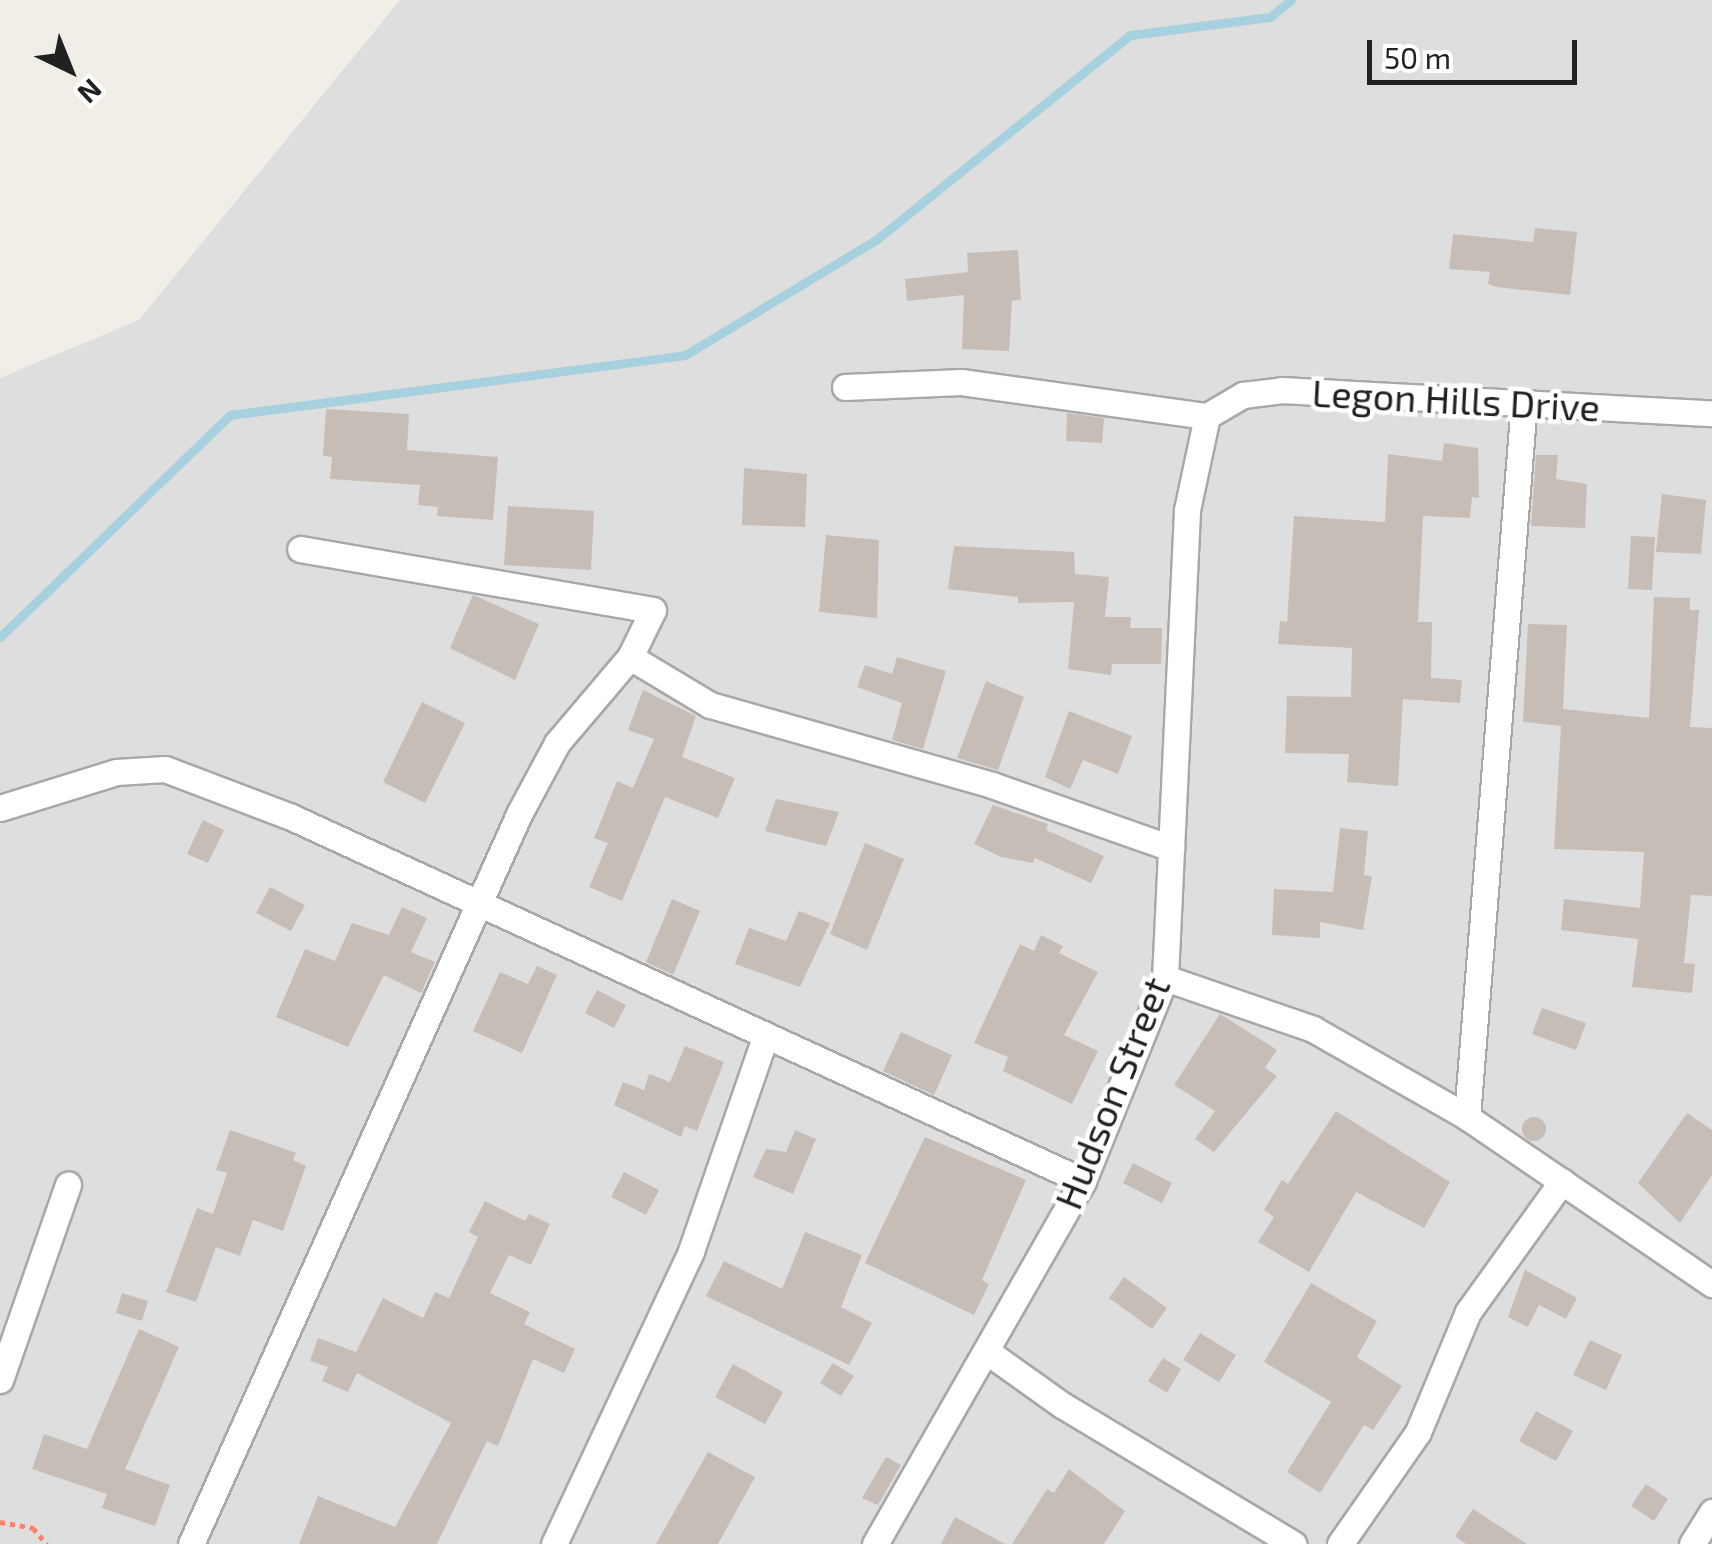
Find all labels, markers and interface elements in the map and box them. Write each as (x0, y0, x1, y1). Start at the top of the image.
north arrow (20, 20, 120, 120)
scale bar (1372, 20, 1582, 82)
text: 50 m (1384, 39, 1451, 75)
text: N (71, 73, 109, 111)
street label: Legon Hills Drive (1311, 370, 1601, 430)
street label: Hudson Street (1045, 970, 1179, 1216)

